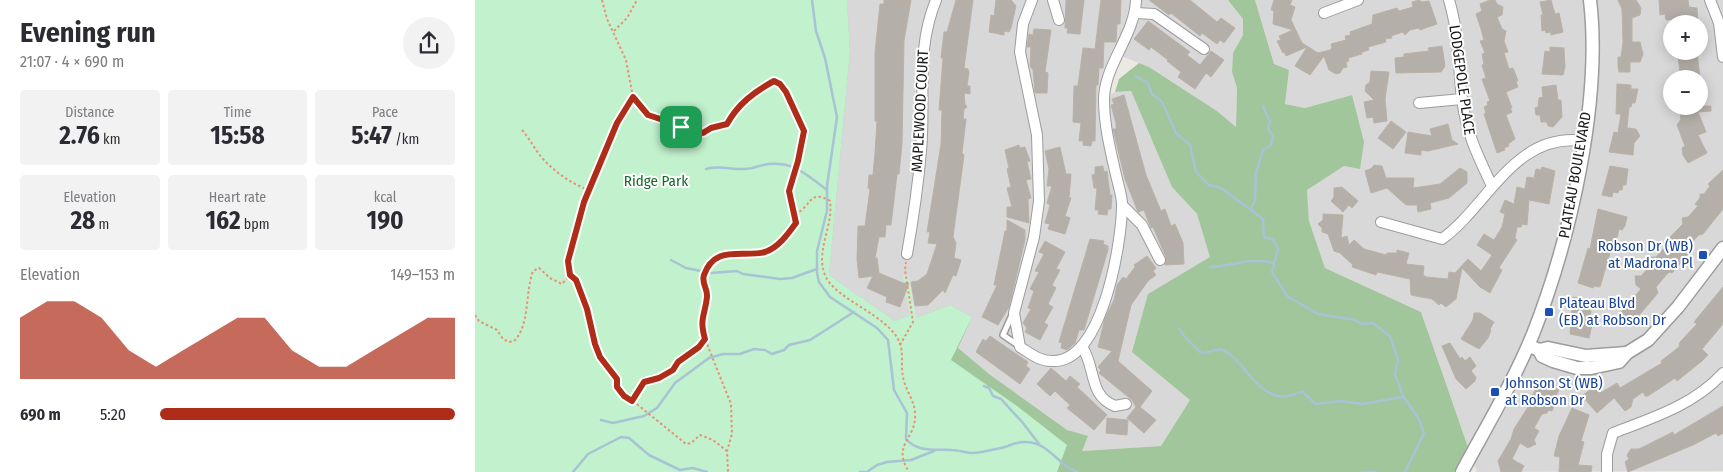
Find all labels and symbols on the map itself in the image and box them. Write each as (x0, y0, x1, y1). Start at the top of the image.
street label: LODGEPOLE PLACE (1445, 24, 1479, 136)
street label: MAPLEWOOD COURT (908, 49, 932, 173)
pin (660, 106, 702, 148)
street label: PLATEAU BOULEVARD (1555, 110, 1595, 240)
park label: Ridge Park (624, 172, 688, 190)
place label: Robson Dr (WB) at Madrona Pl (1598, 237, 1693, 272)
marker: Robson Dr (WB) at Madrona Pl (1697, 249, 1709, 261)
place label: Plateau Blvd (EB) at Robson Dr (1559, 294, 1667, 329)
marker: Plateau Blvd (EB) at Robson Dr (1543, 306, 1555, 318)
place label: Johnson St (WB) at Robson Dr (1505, 374, 1603, 409)
marker: Johnson St (WB) at Robson Dr (1489, 386, 1501, 398)

